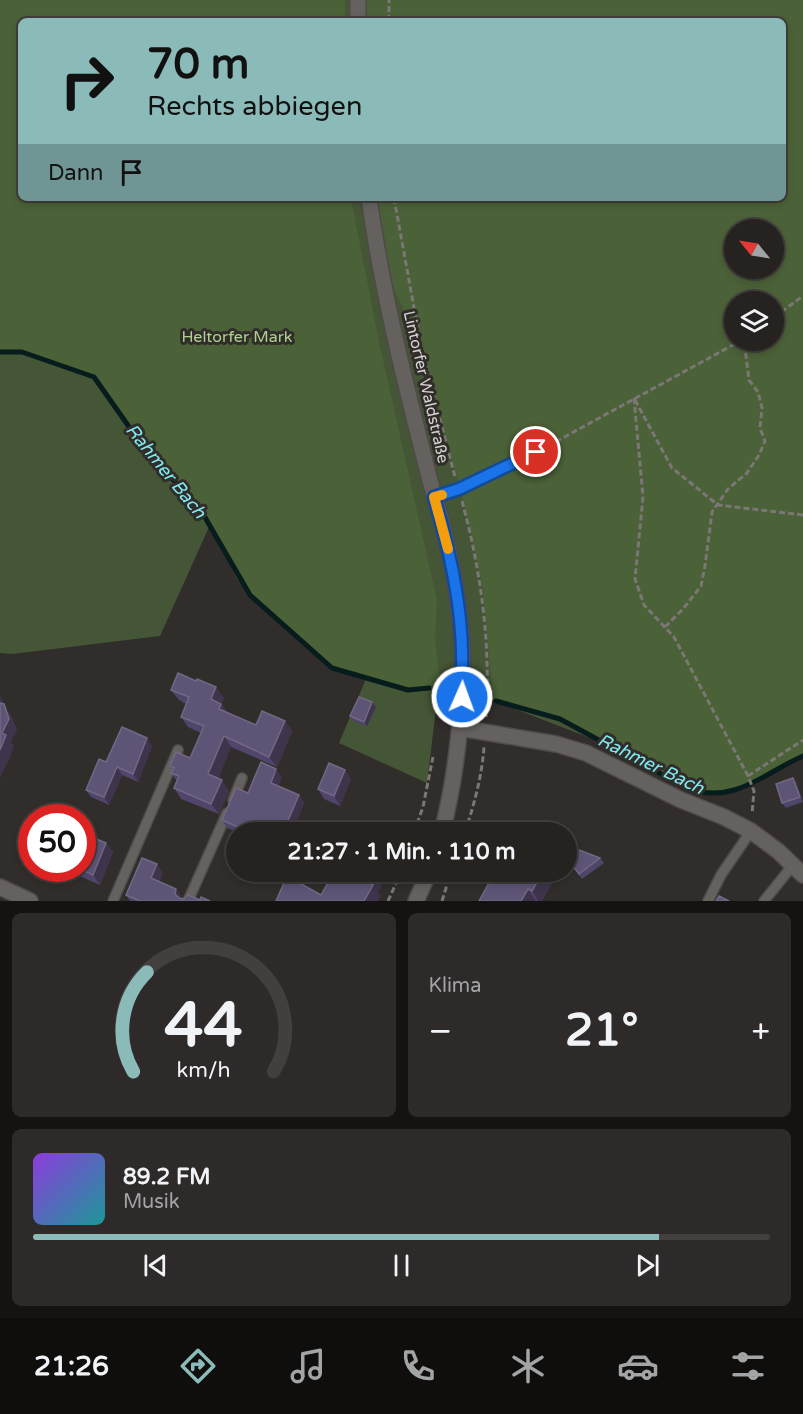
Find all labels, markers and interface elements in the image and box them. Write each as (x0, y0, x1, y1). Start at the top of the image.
text: 70 m (147, 39, 249, 90)
icon: right (48, 42, 126, 120)
text: Rechts abbiegen (147, 90, 362, 123)
icon: arrive (115, 156, 148, 189)
text: Dann (48, 160, 103, 186)
north arrow (724, 219, 784, 279)
map controls (724, 219, 784, 351)
button: layers (724, 291, 784, 351)
street label: Lintorfer Waldstraße (399, 309, 453, 465)
park label: Heltorfer Mark (181, 327, 293, 347)
water label: Rahmer Bach (121, 419, 211, 524)
pin (510, 426, 561, 477)
icon: arrive (519, 435, 552, 468)
position arrow (430, 665, 494, 729)
water label: Rahmer Bach (594, 729, 709, 800)
speed limit sign: 50 (18, 804, 96, 882)
text: 21:27 · 1 Min. · 110 m (288, 839, 515, 865)
text: Klima (429, 974, 481, 998)
text: 44 (165, 989, 243, 1064)
text: 21° (565, 1004, 638, 1058)
text: − (429, 1012, 452, 1051)
text: + (751, 1012, 770, 1051)
text: km/h (177, 1057, 231, 1083)
text: 89.2 FM (123, 1164, 211, 1190)
text: Musik (123, 1190, 180, 1214)
icon: previous (139, 1249, 172, 1282)
icon: pause (385, 1249, 418, 1282)
icon: next (631, 1249, 664, 1282)
icon: directions (177, 1345, 219, 1387)
icon: music (287, 1345, 329, 1387)
icon: phone (397, 1345, 439, 1387)
icon: climate (507, 1345, 549, 1387)
icon: car (617, 1345, 659, 1387)
icon: filters (727, 1345, 769, 1387)
text: 21:26 (34, 1350, 109, 1383)

